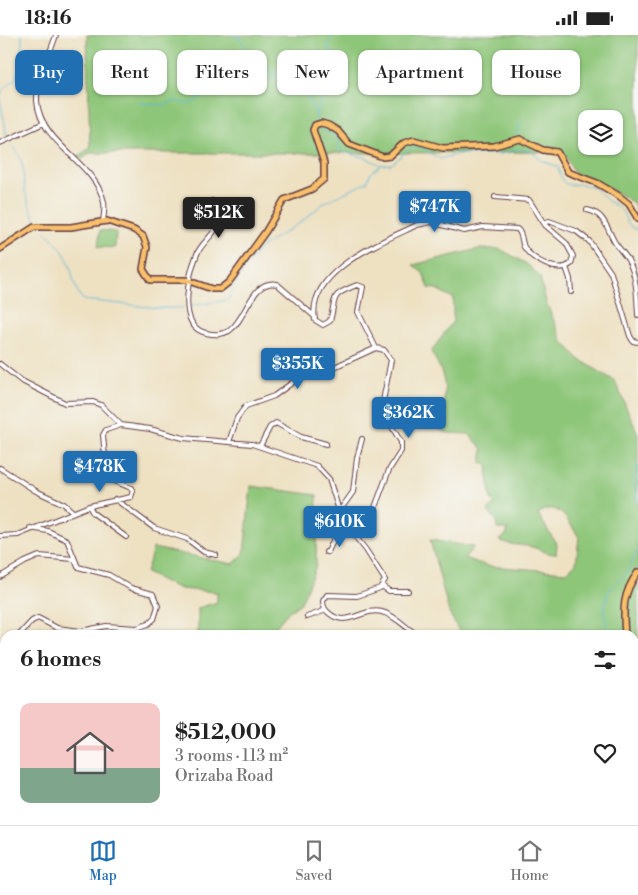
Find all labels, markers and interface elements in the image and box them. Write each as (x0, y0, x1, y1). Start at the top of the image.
text: 18:16 (25, 6, 72, 30)
chip: Buy (15, 50, 83, 95)
chip: Rent (93, 50, 167, 95)
chip: Filters (177, 50, 267, 95)
chip: New (277, 50, 348, 95)
chip: Apartment (358, 50, 482, 95)
chip: House (492, 50, 580, 95)
map controls (578, 110, 623, 155)
button: layers (578, 110, 623, 155)
pin: $747K (400, 191, 470, 233)
pin: $512K (184, 197, 254, 239)
text: $747K (410, 197, 460, 217)
text: $512K (194, 203, 244, 223)
pin: $355K (263, 347, 333, 390)
text: $355K (272, 354, 324, 374)
pin: $362K (374, 397, 444, 439)
text: $362K (383, 403, 435, 423)
pin: $478K (65, 451, 135, 493)
text: $478K (74, 457, 126, 477)
pin: $610K (305, 505, 375, 548)
text: $610K (315, 512, 365, 532)
icon: filters (591, 646, 619, 674)
text: 6 homes (20, 647, 101, 673)
text: $512,000 (175, 720, 276, 746)
icon: home (60, 723, 120, 783)
icon: heart (591, 739, 619, 767)
text: 3 rooms · 113 m² (175, 746, 288, 766)
text: Orizaba Road (175, 766, 273, 786)
tab: Map (89, 837, 117, 885)
tab: Saved (295, 837, 332, 885)
tab: Home (510, 837, 549, 885)

